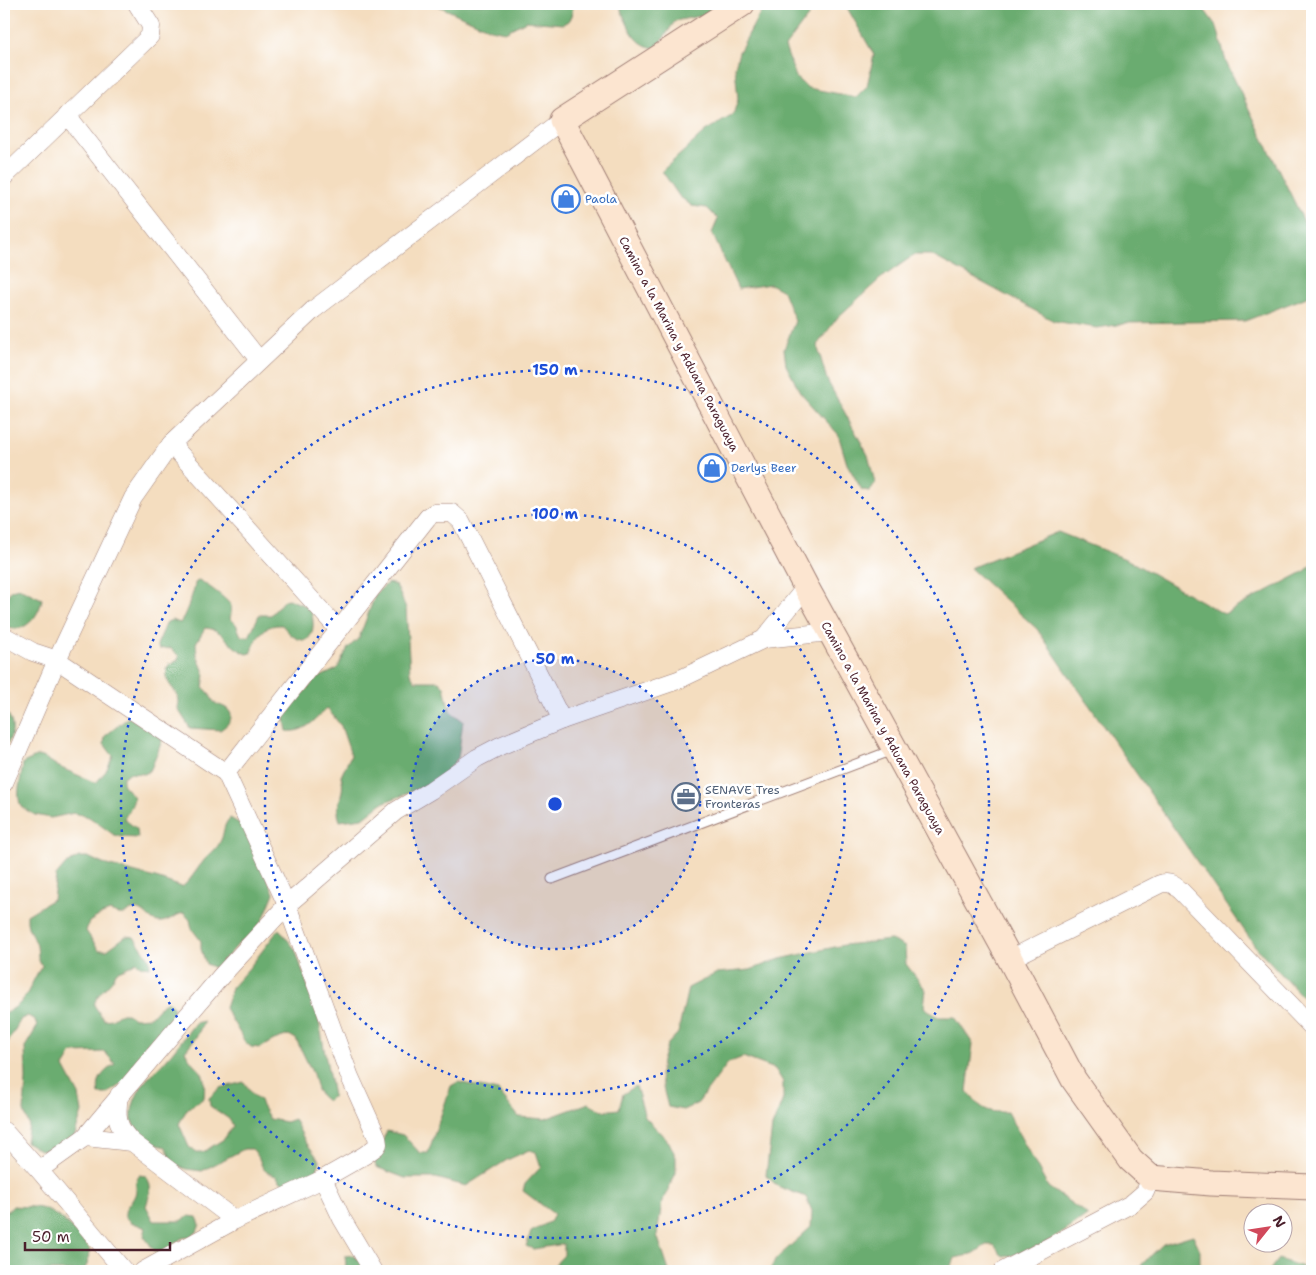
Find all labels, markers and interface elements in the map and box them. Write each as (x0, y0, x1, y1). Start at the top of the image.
shop icon: Paola (551, 184, 581, 214)
place label: Paola (585, 191, 618, 207)
street label: Camino a la Marina y Aduana Paraguaya (615, 234, 743, 455)
text: 150 m (532, 360, 578, 380)
shop icon: Derlys Beer (697, 453, 727, 483)
place label: Derlys Beer (731, 460, 797, 476)
text: 100 m (532, 504, 578, 524)
street label: Camino a la Marina y Aduana Paraguaya (818, 619, 949, 838)
text: 50 m (536, 649, 575, 669)
office icon: SENAVE Tres Fronteras (671, 782, 701, 812)
place label: SENAVE Tres Fronteras (705, 782, 780, 812)
centre of rings (546, 795, 564, 813)
north arrow (1244, 1202, 1294, 1252)
text: N (1269, 1212, 1290, 1231)
scale bar (25, 1220, 170, 1252)
text: 50 m (32, 1227, 70, 1247)

